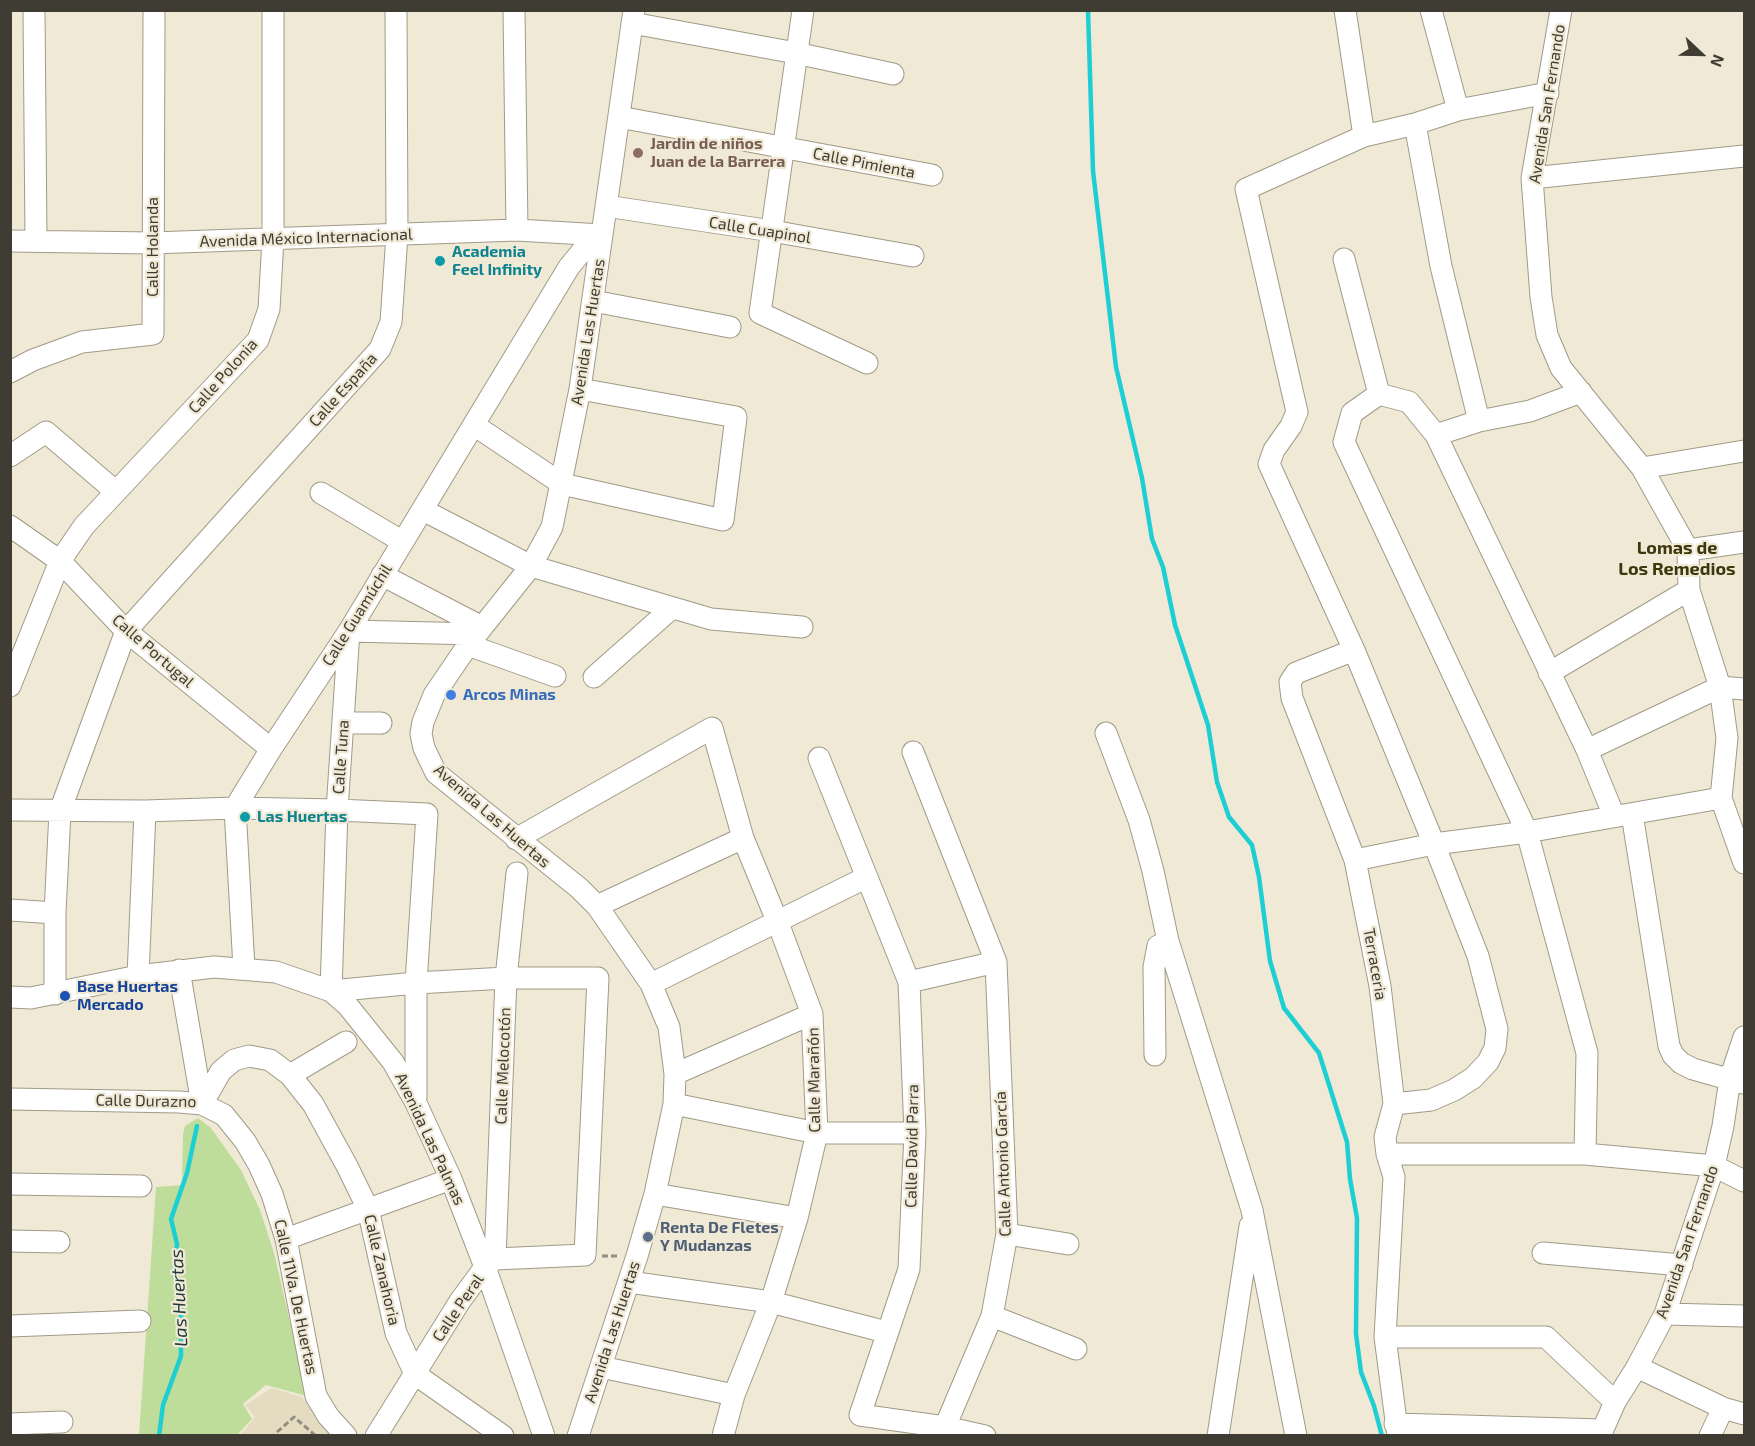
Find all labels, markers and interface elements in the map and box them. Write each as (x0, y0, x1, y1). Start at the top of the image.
street label: Avenida San Fernando (1525, 23, 1569, 185)
north arrow (1671, 24, 1731, 84)
text: N (1707, 52, 1729, 70)
place label: Jardin de niños Juan de la Barrera (650, 134, 785, 172)
street label: Calle Pimienta (811, 144, 917, 182)
marker: Jardin de niños Juan de la Barrera (631, 146, 645, 160)
street label: Calle Holanda (143, 197, 163, 297)
street label: Calle Cuapinol (708, 212, 812, 248)
street label: Avenida México Internacional (199, 225, 413, 251)
place label: Academia Feel Infinity (452, 242, 542, 280)
marker: Academia Feel Infinity (433, 254, 447, 268)
street label: Avenida Las Huertas (567, 257, 609, 407)
street label: Calle Polonia (184, 335, 262, 417)
street label: Calle España (305, 349, 381, 431)
district label: Lomas de Los Remedios (1618, 537, 1736, 580)
street label: Calle Guamúchil (318, 561, 396, 669)
street label: Calle Portugal (108, 610, 198, 692)
place label: Arcos Minas (463, 685, 556, 705)
marker: Arcos Minas (444, 688, 458, 702)
street label: Calle Tuna (329, 719, 353, 795)
street label: Avenida Las Huertas (430, 760, 554, 872)
place label: Las Huertas (257, 807, 347, 827)
marker: Las Huertas (238, 810, 252, 824)
street label: Terraceria (1359, 926, 1391, 1002)
place label: Base Huertas Mercado (77, 977, 178, 1015)
marker: Base Huertas Mercado (58, 989, 72, 1003)
street label: Calle Melocotón (491, 1007, 515, 1125)
street label: Calle Marañón (803, 1027, 825, 1133)
street label: Avenida Las Palmas (391, 1070, 469, 1208)
street label: Calle David Parra (901, 1084, 923, 1208)
street label: Calle Durazno (95, 1091, 197, 1111)
street label: Calle Antonio García (991, 1091, 1015, 1237)
street label: Avenida San Fernando (1652, 1163, 1722, 1321)
street label: Calle Zanahoria (360, 1213, 404, 1327)
street label: Calle 11Va. De Huertas (270, 1218, 322, 1376)
place label: Renta De Fletes Y Mudanzas (660, 1218, 779, 1256)
marker: Renta De Fletes Y Mudanzas (641, 1230, 655, 1244)
water label: Las Huertas (166, 1249, 192, 1347)
street label: Avenida Las Huertas (580, 1259, 644, 1405)
street label: Calle Peral (428, 1271, 488, 1345)

